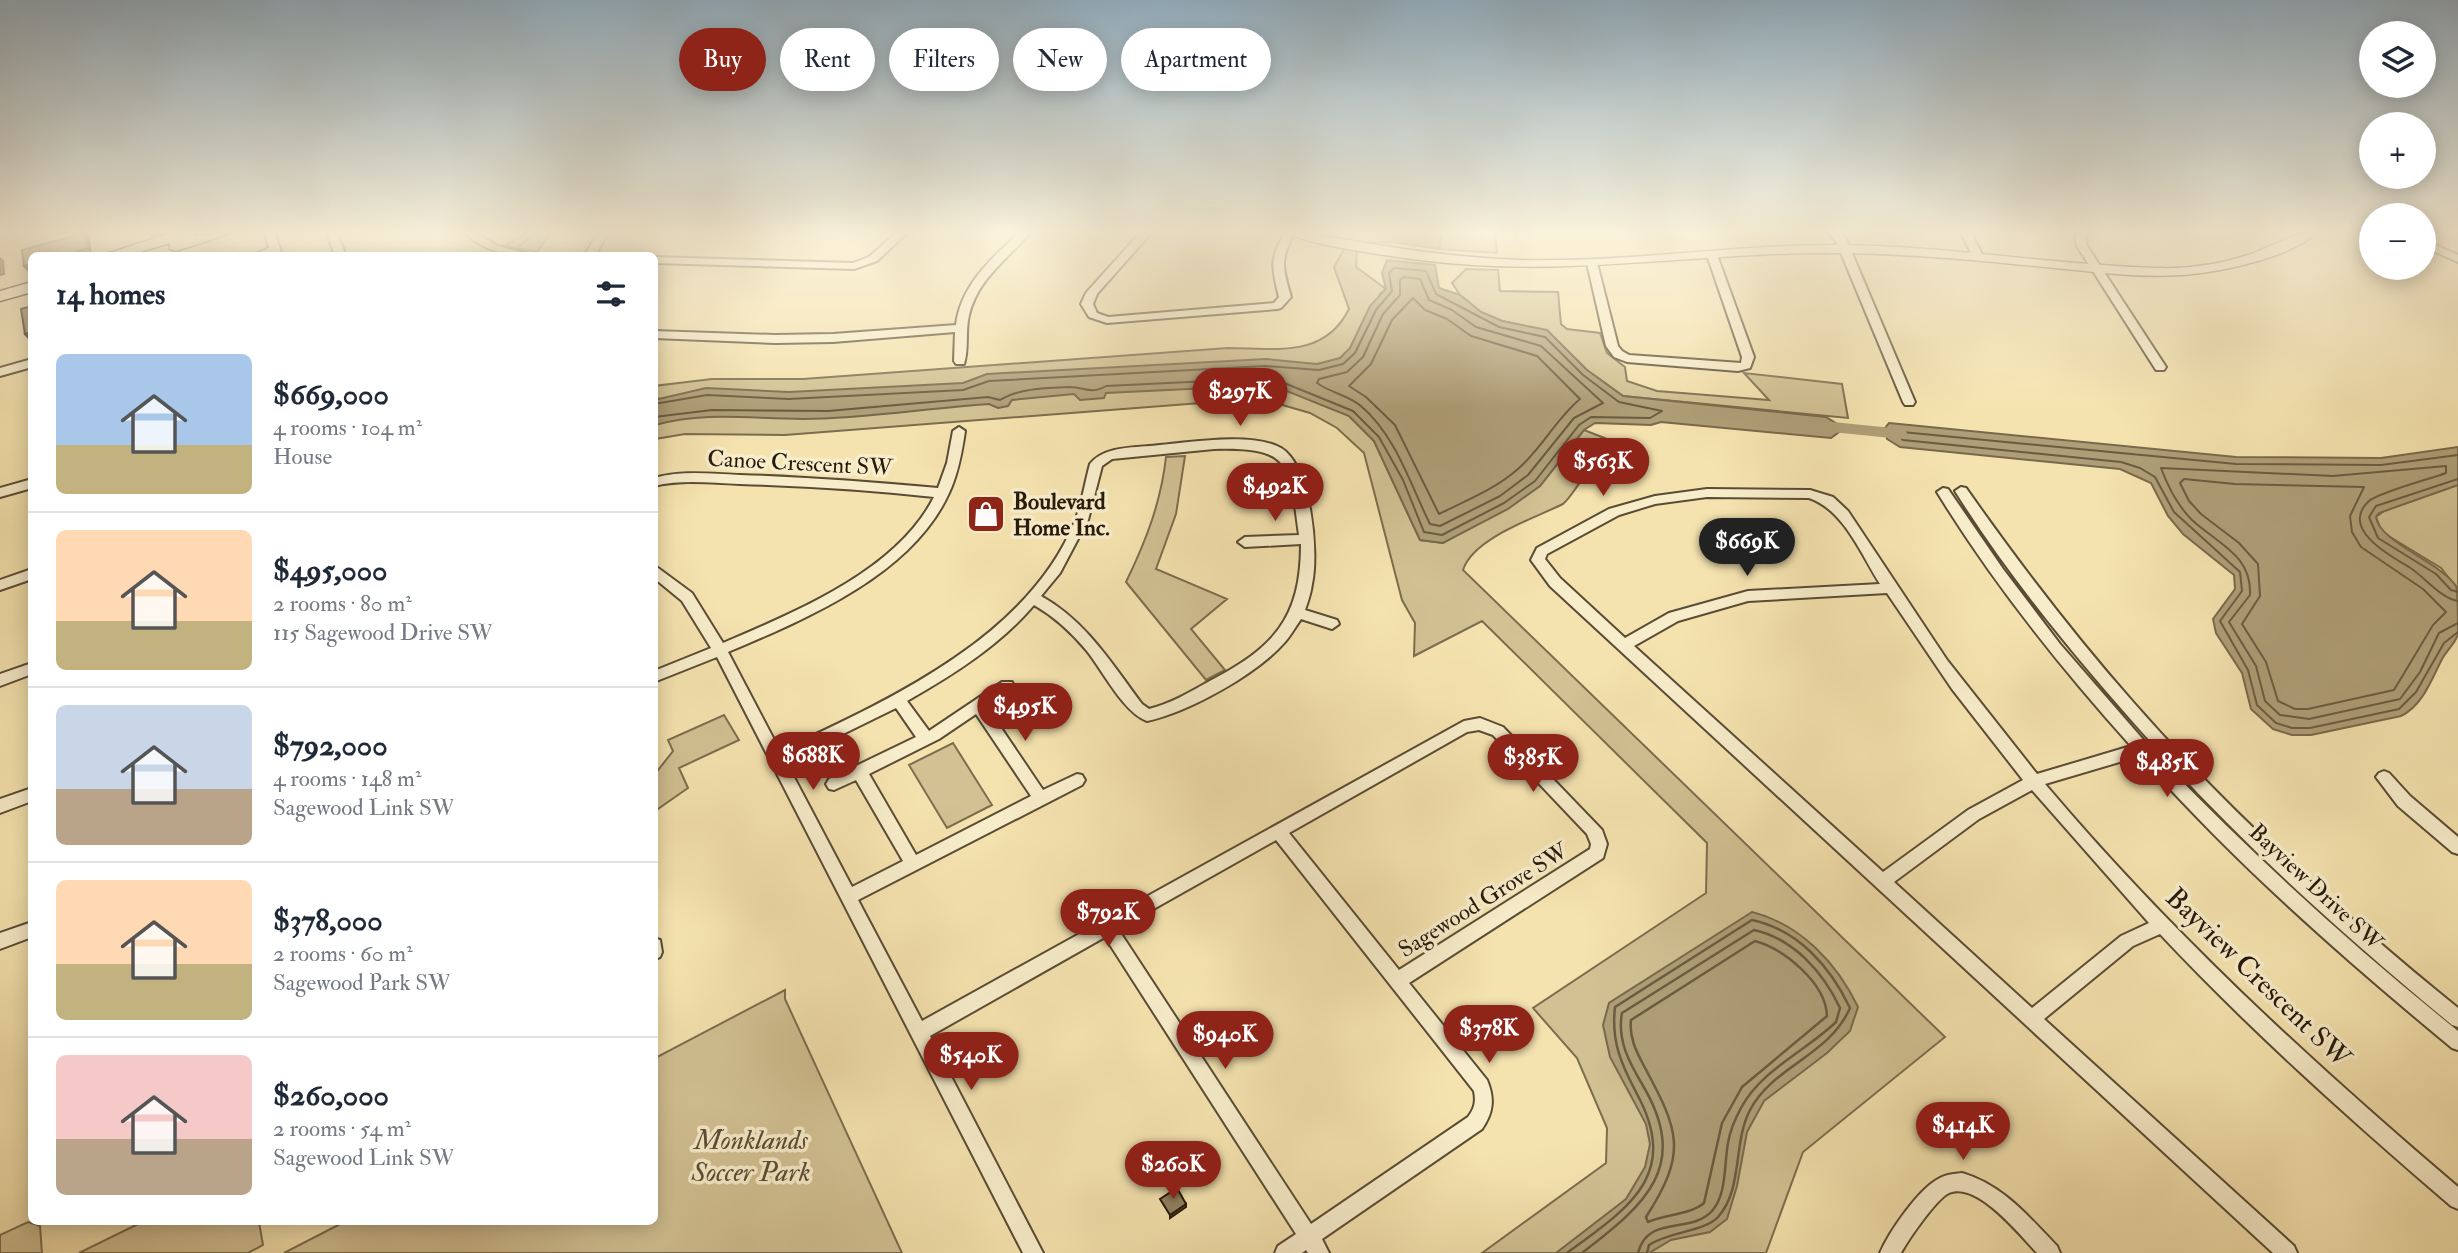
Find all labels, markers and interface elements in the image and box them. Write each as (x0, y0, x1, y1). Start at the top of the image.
map controls (2359, 21, 2436, 280)
button: layers (2359, 21, 2436, 98)
chip: Buy (679, 28, 766, 91)
chip: Rent (780, 28, 875, 91)
chip: Filters (889, 28, 999, 91)
chip: New (1013, 28, 1107, 91)
chip: Apartment (1121, 28, 1271, 91)
button: + (2359, 112, 2436, 189)
button: − (2359, 203, 2436, 280)
icon: filters (592, 275, 630, 313)
text: 14 homes (56, 276, 165, 313)
pin: $297K (1191, 368, 1289, 428)
text: $669,000 (273, 376, 389, 413)
text: $297K (1208, 376, 1272, 405)
icon: home (112, 382, 196, 466)
text: 4 rooms · 104 m² (273, 413, 422, 442)
pin: $563K (1554, 438, 1652, 498)
text: House (273, 442, 332, 471)
street label: Canoe Crescent SW (707, 444, 895, 482)
text: $563K (1573, 446, 1633, 475)
pin: $492K (1226, 463, 1324, 523)
text: $492K (1243, 471, 1307, 500)
place label: Boulevard Home Inc. (1013, 487, 1110, 542)
shop icon: Boulevard Home Inc. (965, 493, 1007, 535)
pin: $669K (1698, 518, 1796, 578)
text: $669K (1715, 526, 1779, 555)
text: $495,000 (273, 552, 388, 589)
icon: home (112, 558, 196, 642)
text: 2 rooms · 80 m² (273, 589, 412, 618)
text: 115 Sagewood Drive SW (273, 618, 494, 647)
pin: $495K (976, 684, 1074, 743)
text: $495K (993, 691, 1057, 720)
text: $792,000 (273, 727, 388, 764)
pin: $688K (764, 732, 862, 792)
icon: home (112, 733, 196, 817)
pin: $385K (1484, 734, 1582, 794)
text: $688K (782, 740, 844, 769)
pin: $485K (2118, 740, 2216, 799)
text: $385K (1504, 742, 1562, 771)
text: $485K (2136, 747, 2198, 776)
text: 4 rooms · 148 m² (273, 764, 421, 793)
text: Sagewood Link SW (273, 793, 455, 822)
street label: Bayview Drive SW (2243, 818, 2390, 958)
street label: Sagewood Grove SW (1393, 835, 1575, 964)
street label: Bayview Crescent SW (2158, 881, 2359, 1076)
pin: $792K (1059, 890, 1157, 949)
text: $792K (1076, 897, 1140, 926)
text: $378,000 (273, 902, 383, 939)
icon: home (112, 908, 196, 992)
text: 2 rooms · 60 m² (273, 939, 413, 968)
text: Sagewood Park SW (273, 968, 451, 997)
pin: $378K (1440, 1006, 1538, 1065)
pin: $940K (1176, 1012, 1274, 1071)
text: $378K (1459, 1013, 1519, 1042)
text: $940K (1192, 1019, 1258, 1048)
pin: $540K (922, 1032, 1020, 1092)
text: $540K (940, 1040, 1002, 1069)
text: $260,000 (273, 1077, 389, 1114)
icon: home (112, 1083, 196, 1167)
pin: $414K (1914, 1102, 2012, 1162)
text: $414K (1932, 1110, 1994, 1139)
text: 2 rooms · 54 m² (273, 1114, 411, 1143)
park label: Monklands Soccer Park (690, 1123, 811, 1190)
pin: $260K (1124, 1142, 1222, 1201)
text: Sagewood Link SW (273, 1143, 455, 1172)
text: $260K (1141, 1149, 1205, 1178)

